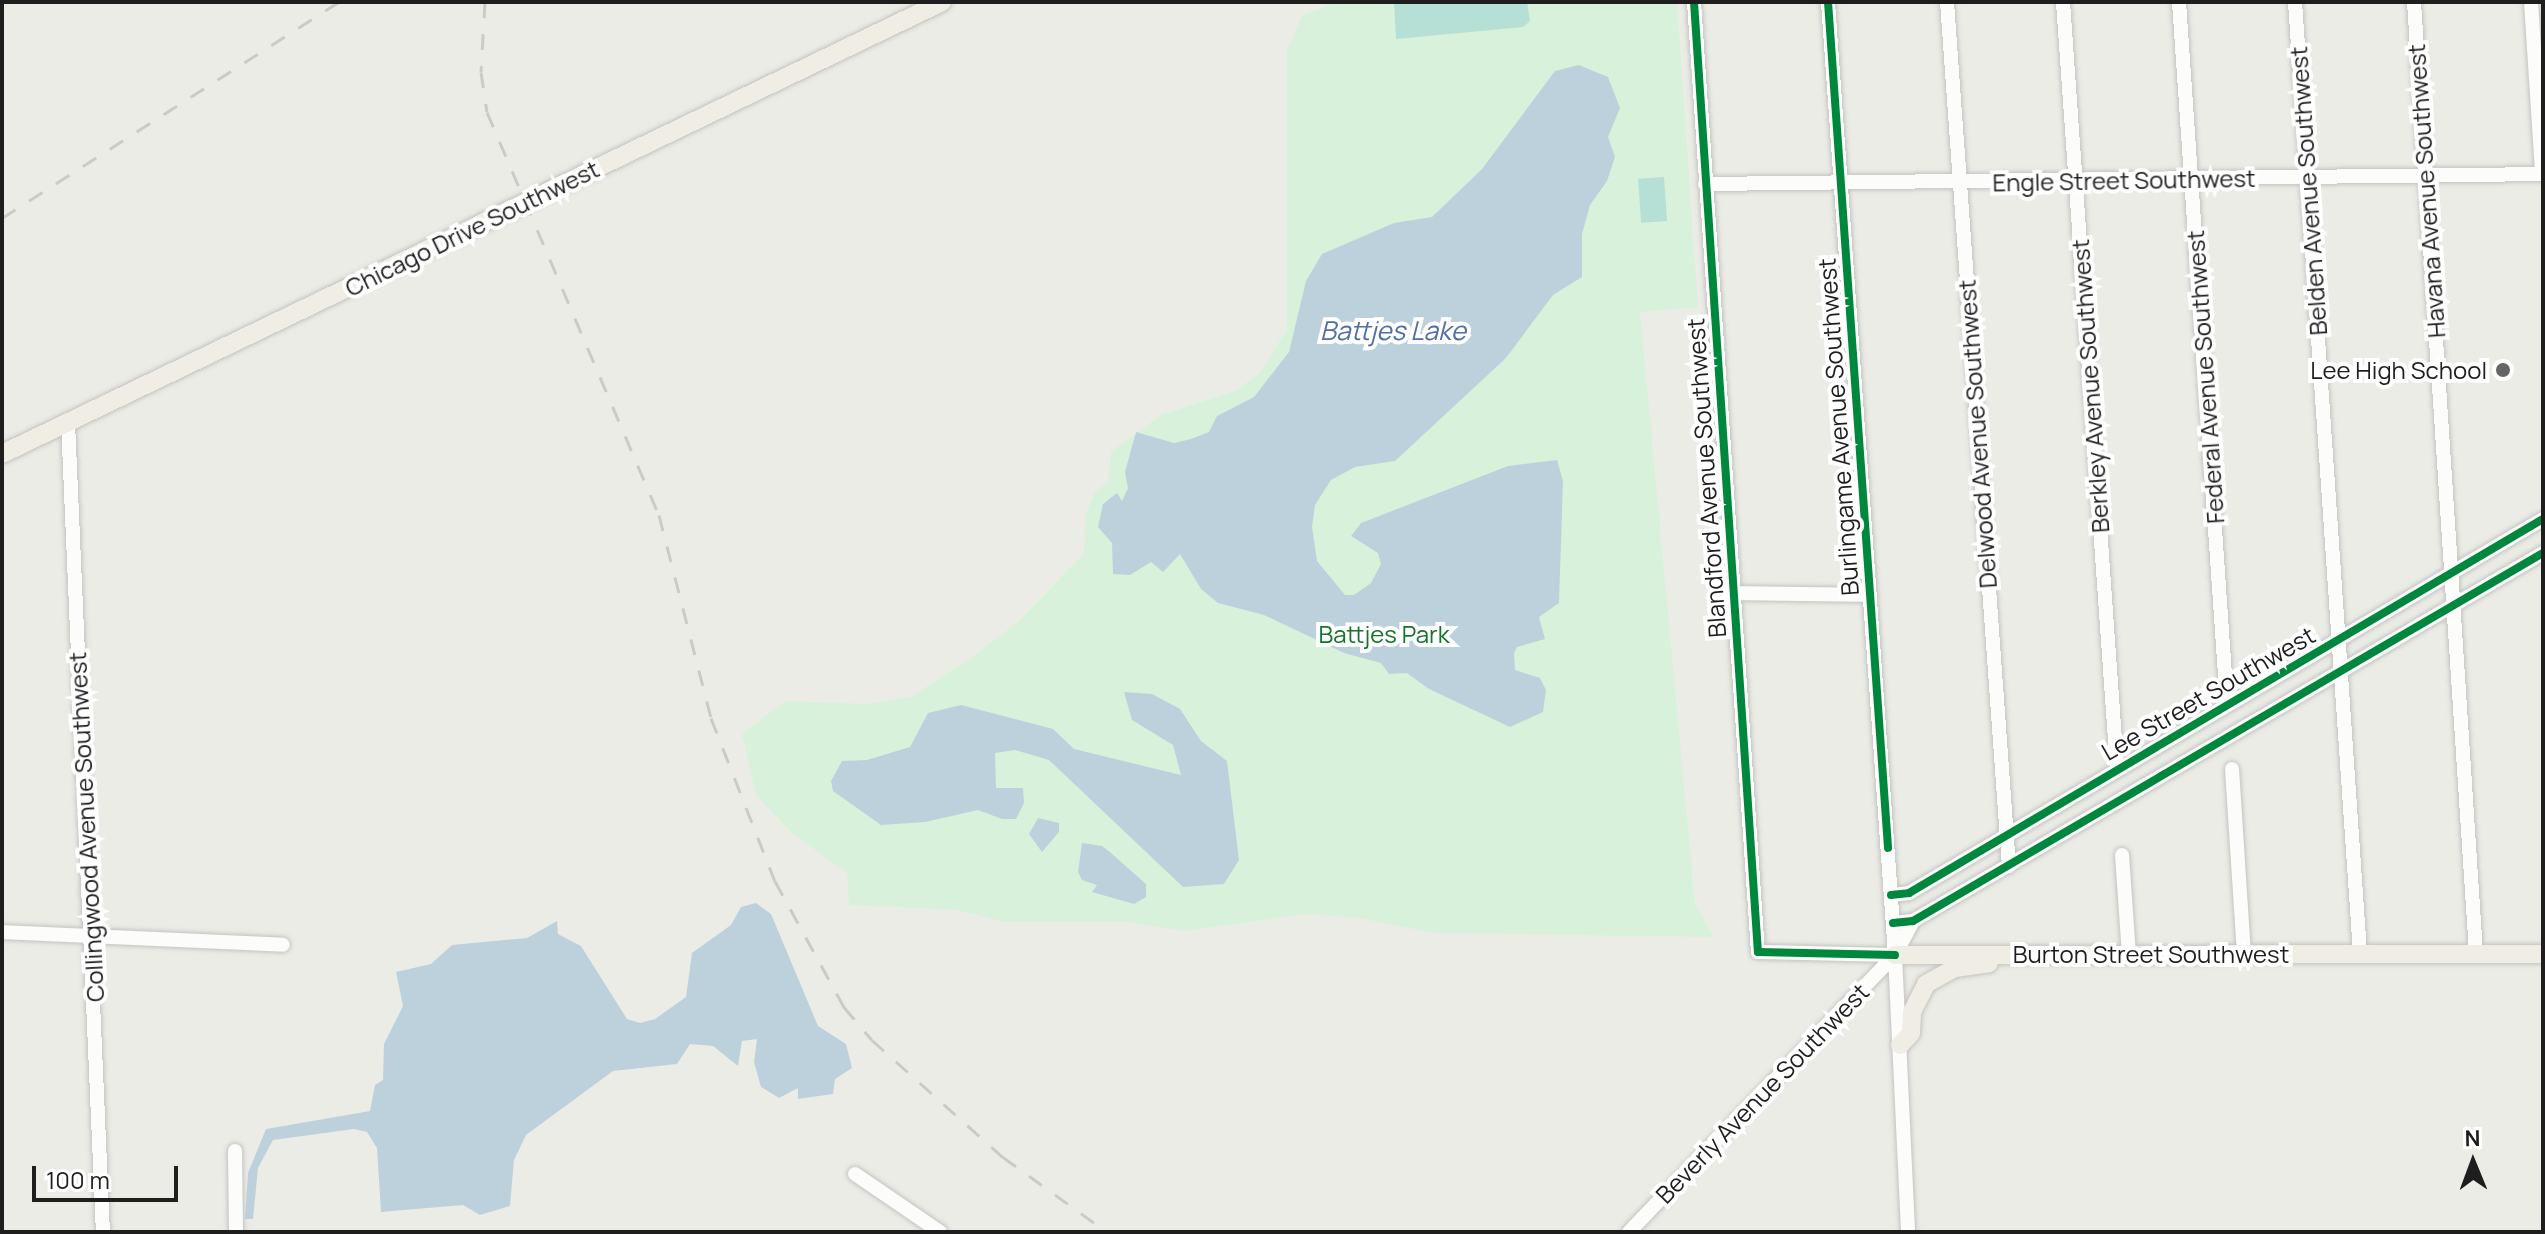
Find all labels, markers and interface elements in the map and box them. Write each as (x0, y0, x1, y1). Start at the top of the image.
street label: Havana Avenue Southwest (2401, 43, 2451, 339)
street label: Belden Avenue Southwest (2284, 46, 2332, 336)
street label: Chicago Drive Southwest (340, 154, 604, 302)
street label: Engle Street Southwest (1992, 163, 2256, 197)
street label: Federal Avenue Southwest (2180, 229, 2230, 525)
street label: Berkley Avenue Southwest (2065, 238, 2115, 534)
street label: Burlingame Avenue Southwest (1812, 257, 1864, 597)
street label: Delwood Avenue Southwest (1952, 279, 2002, 589)
water label: Battjes Lake (1320, 315, 1466, 347)
street label: Blandford Avenue Southwest (1680, 317, 1732, 639)
place label: Lee High School (2310, 356, 2487, 384)
marker: Lee High School (2494, 361, 2512, 379)
park label: Battjes Park (1318, 620, 1450, 648)
street label: Lee Street Southwest (2096, 620, 2320, 766)
street label: Collingwood Avenue Southwest (62, 651, 110, 1003)
street label: Burton Street Southwest (2013, 940, 2289, 968)
street label: Beverly Avenue Southwest (1650, 977, 1874, 1209)
north arrow (2433, 1122, 2513, 1202)
text: N (2464, 1123, 2481, 1153)
scale bar (36, 1150, 182, 1200)
text: 100 m (46, 1163, 110, 1196)

